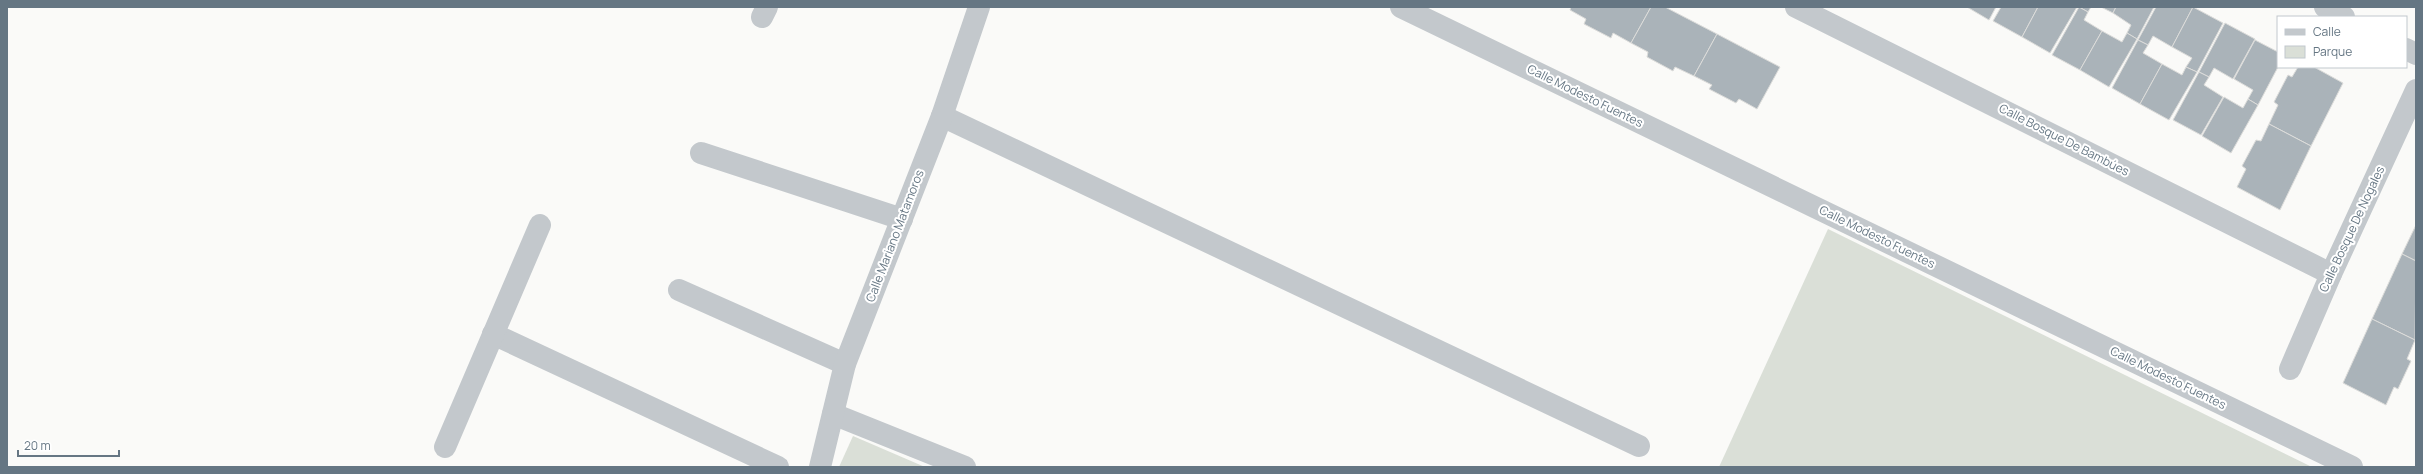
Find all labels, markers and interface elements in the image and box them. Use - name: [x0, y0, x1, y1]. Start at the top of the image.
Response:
- legend: [2277, 16, 2407, 68]
- text: Calle: [2313, 23, 2341, 40]
- text: Parque: [2313, 43, 2352, 60]
- street label: Calle Modesto Fuentes: [1524, 60, 1646, 131]
- street label: Calle Bosque De Bambúes: [1996, 99, 2132, 180]
- street label: Calle Bosque De Nogales: [2315, 163, 2388, 295]
- street label: Calle Mariano Matamoros: [861, 167, 928, 304]
- street label: Calle Modesto Fuentes: [1816, 201, 1938, 272]
- street label: Calle Modesto Fuentes: [2107, 342, 2229, 413]
- scale bar: [18, 432, 119, 458]
- text: 20 m: [24, 437, 51, 454]

